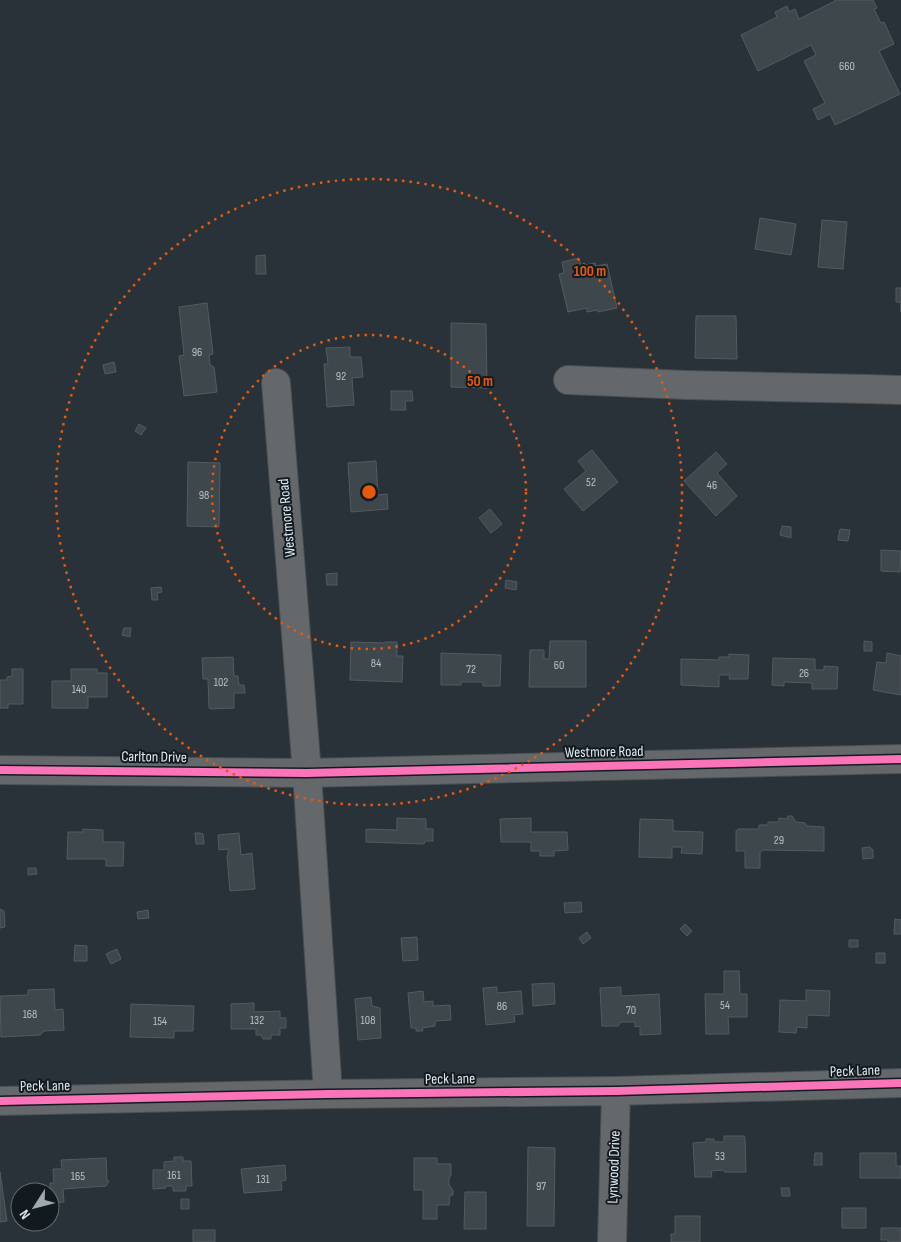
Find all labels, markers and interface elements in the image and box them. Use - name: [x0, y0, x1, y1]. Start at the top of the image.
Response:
- house number: 660: [839, 59, 855, 74]
- text: 100 m: [574, 262, 606, 281]
- house number: 96: [192, 345, 202, 360]
- house number: 92: [336, 369, 346, 384]
- text: 50 m: [467, 372, 493, 391]
- house number: 52: [586, 475, 596, 490]
- street label: Westmore Road: [274, 478, 300, 558]
- house number: 46: [707, 478, 717, 493]
- centre of rings: [360, 483, 378, 501]
- house number: 98: [199, 488, 209, 503]
- house number: 84: [371, 656, 381, 671]
- house number: 60: [554, 658, 564, 673]
- house number: 72: [466, 662, 476, 677]
- house number: 26: [799, 666, 809, 681]
- house number: 102: [214, 675, 228, 690]
- house number: 140: [72, 682, 86, 697]
- street label: Westmore Road: [564, 742, 644, 762]
- street label: Carlton Drive: [121, 747, 187, 767]
- house number: 29: [774, 833, 784, 848]
- house number: 54: [720, 998, 730, 1013]
- house number: 86: [497, 999, 507, 1014]
- house number: 70: [626, 1003, 636, 1018]
- house number: 168: [23, 1007, 37, 1022]
- house number: 132: [250, 1013, 264, 1028]
- house number: 108: [361, 1013, 375, 1028]
- house number: 154: [153, 1014, 167, 1029]
- street label: Peck Lane: [830, 1061, 880, 1081]
- street label: Peck Lane: [425, 1069, 475, 1089]
- street label: Peck Lane: [20, 1076, 70, 1096]
- street label: Lynwood Drive: [603, 1130, 625, 1204]
- house number: 53: [715, 1149, 725, 1164]
- house number: 161: [167, 1168, 182, 1183]
- house number: 165: [71, 1169, 85, 1184]
- house number: 131: [256, 1172, 271, 1187]
- house number: 97: [536, 1179, 546, 1194]
- north arrow: [10, 1182, 60, 1232]
- text: N: [16, 1206, 34, 1222]

